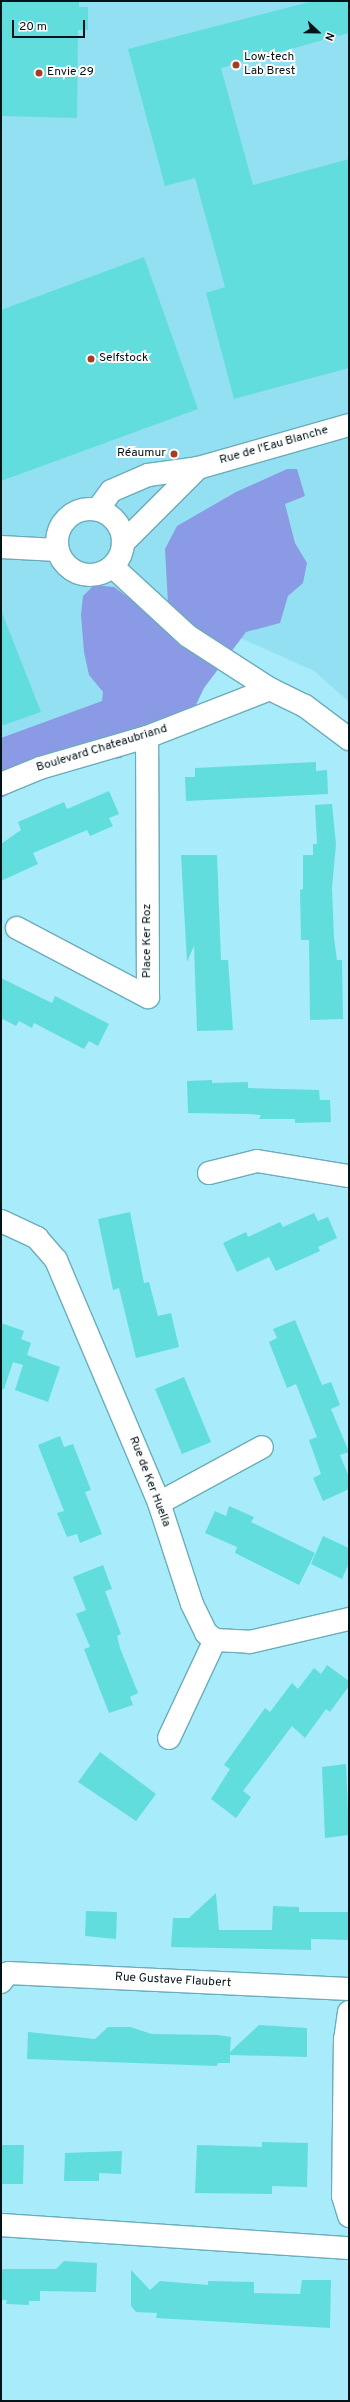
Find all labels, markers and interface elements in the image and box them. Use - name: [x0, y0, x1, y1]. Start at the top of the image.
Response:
- scale bar: [14, 12, 87, 38]
- north arrow: [298, 12, 338, 52]
- text: 20 m: [19, 19, 47, 35]
- text: N: [321, 30, 337, 43]
- place label: Low-tech Lab Brest: [244, 51, 295, 79]
- marker: Low-tech Lab Brest: [231, 60, 241, 70]
- place label: Envie 29: [47, 66, 94, 80]
- marker: Envie 29: [34, 68, 44, 78]
- place label: Selfstock: [99, 352, 148, 366]
- marker: Selfstock: [86, 354, 96, 364]
- street label: Rue de l'Eau Blanche: [218, 424, 330, 468]
- place label: Réaumur: [117, 447, 166, 461]
- marker: Réaumur: [169, 449, 179, 459]
- street label: Boulevard Chateaubriand: [35, 722, 169, 776]
- street label: Place Ker Roz: [141, 904, 155, 978]
- street label: Rue de Ker Huella: [125, 1435, 173, 1529]
- street label: Rue Gustave Flaubert: [115, 1971, 231, 1991]

